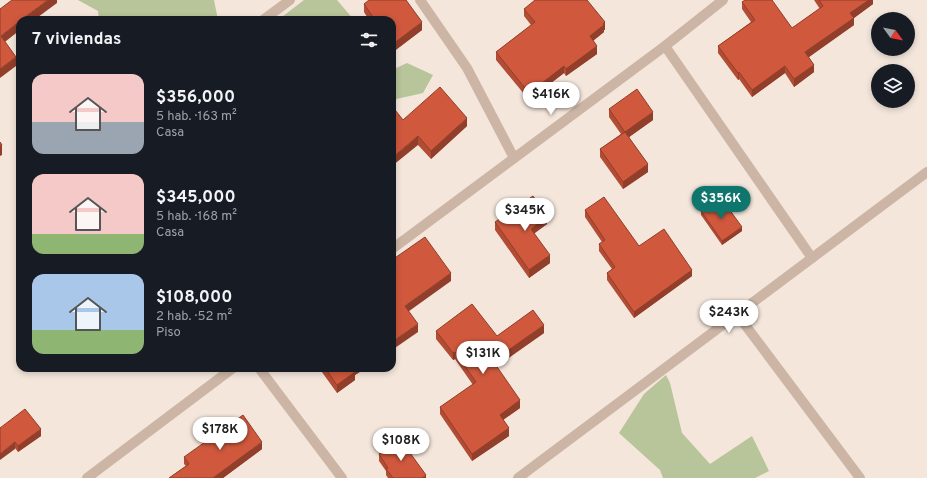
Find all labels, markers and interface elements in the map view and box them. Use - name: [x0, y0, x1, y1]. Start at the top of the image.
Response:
- north arrow: [871, 12, 915, 56]
- map controls: [871, 12, 915, 108]
- text: 7 viviendas: [32, 29, 121, 51]
- icon: filters: [358, 29, 380, 51]
- button: layers: [871, 64, 915, 108]
- pin: $416K: [523, 82, 579, 116]
- text: $356,000: [156, 87, 235, 109]
- text: $416K: [532, 87, 570, 103]
- icon: home: [64, 90, 112, 138]
- text: 5 hab. · 163 m²: [156, 109, 237, 125]
- text: Casa: [156, 125, 184, 141]
- pin: $356K: [693, 186, 749, 220]
- text: $345,000: [156, 187, 236, 209]
- icon: home: [64, 190, 112, 238]
- text: $356K: [701, 191, 741, 207]
- pin: $345K: [497, 198, 553, 232]
- text: $345K: [504, 203, 546, 219]
- text: 5 hab. · 168 m²: [156, 209, 237, 225]
- text: Casa: [156, 225, 184, 241]
- text: $108,000: [156, 287, 232, 309]
- icon: home: [64, 290, 112, 338]
- pin: $243K: [701, 300, 757, 334]
- text: $243K: [708, 305, 750, 321]
- text: 2 hab. · 52 m²: [156, 309, 232, 325]
- text: Piso: [156, 325, 181, 341]
- pin: $131K: [455, 341, 511, 375]
- text: $131K: [465, 346, 501, 362]
- pin: $178K: [192, 417, 248, 451]
- text: $178K: [202, 422, 238, 438]
- pin: $108K: [373, 428, 429, 462]
- text: $108K: [382, 433, 420, 449]

